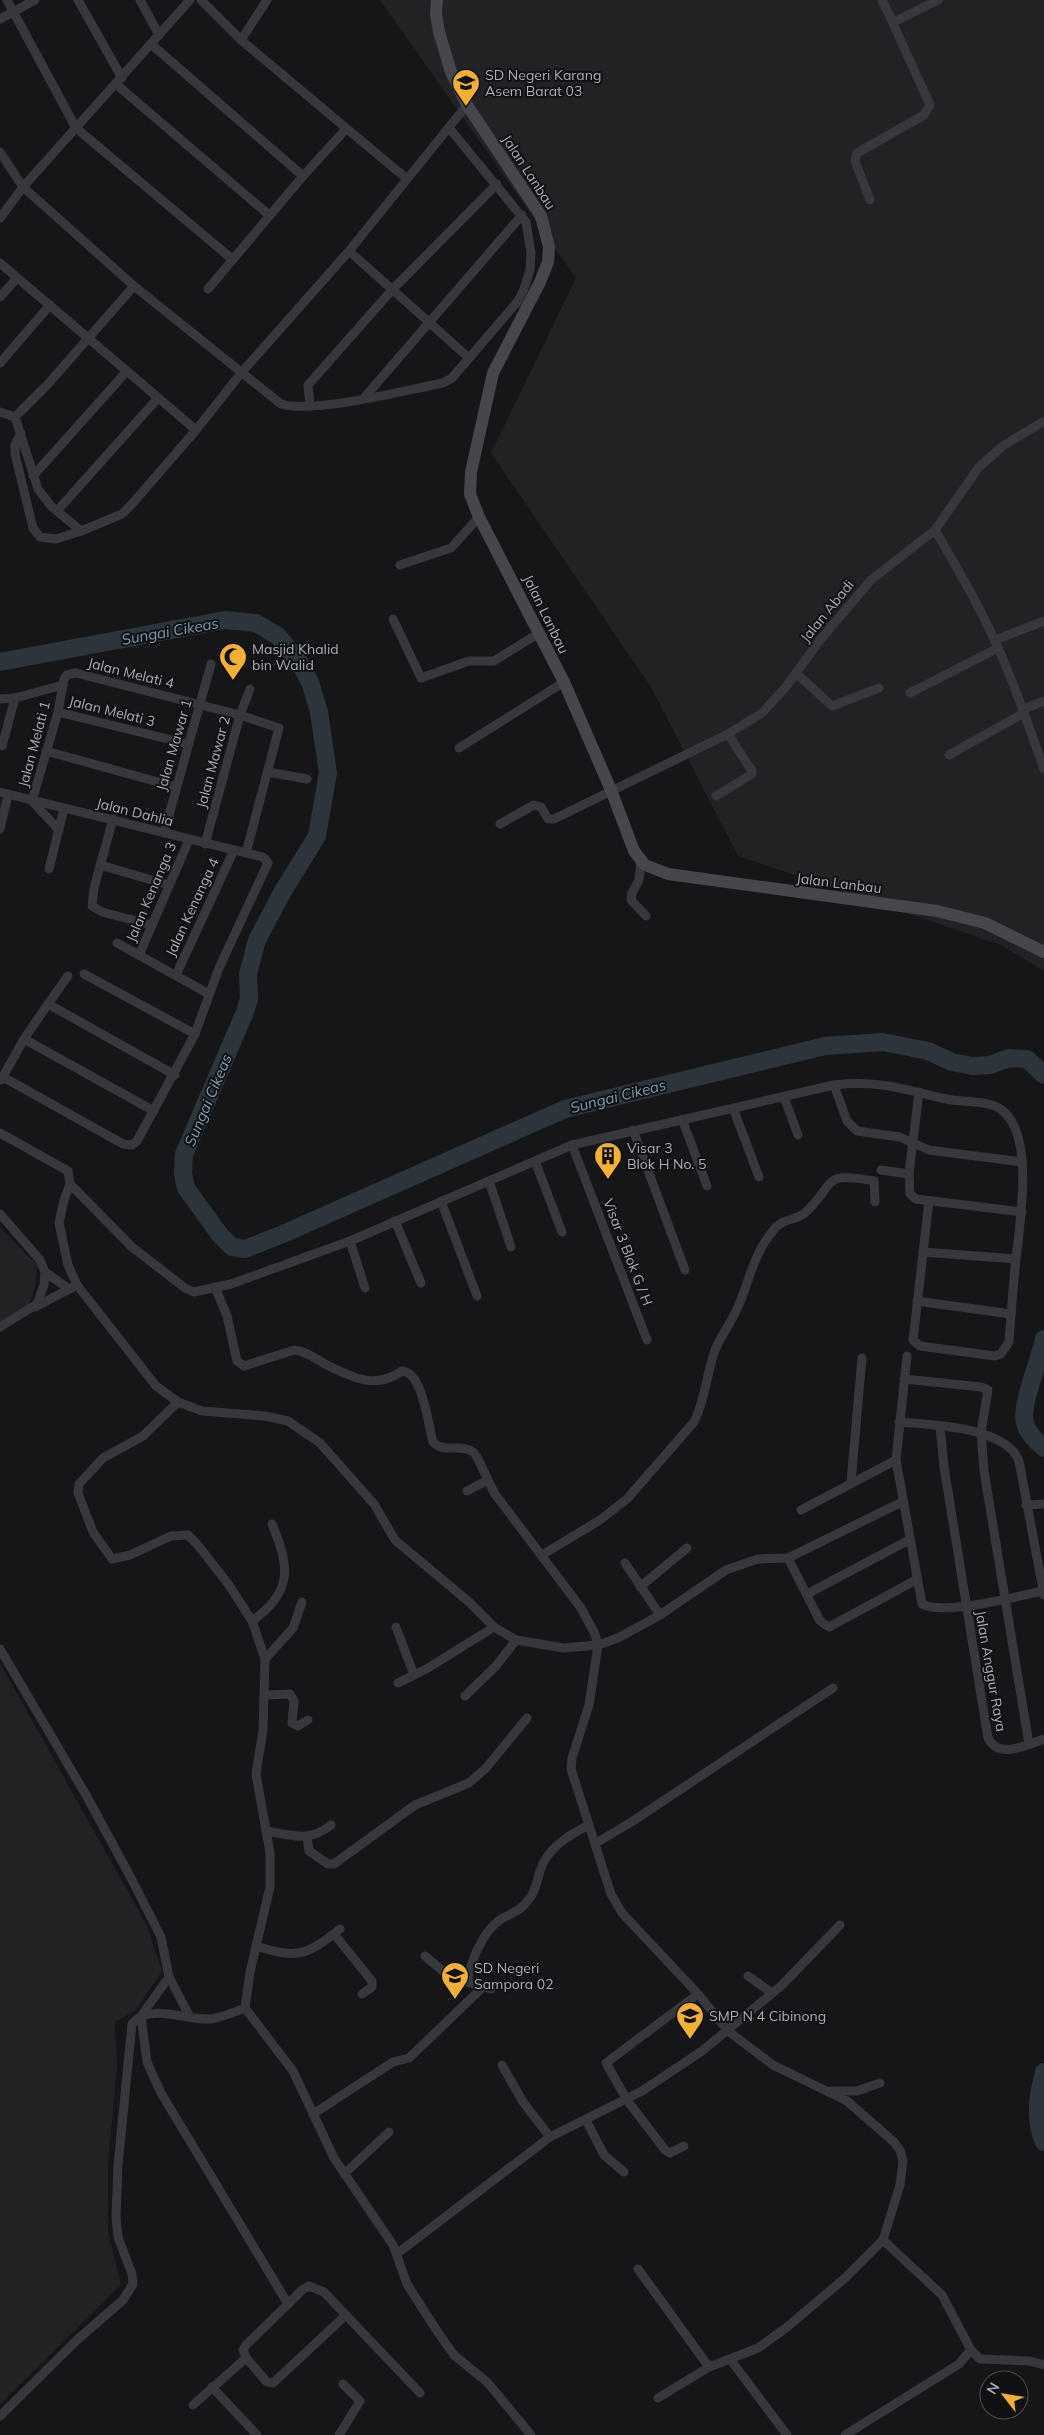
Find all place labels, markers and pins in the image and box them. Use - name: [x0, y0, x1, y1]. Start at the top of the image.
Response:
- place label: SD Negeri Karang Asem Barat 03: [485, 66, 601, 100]
- school or university icon: SD Negeri Karang Asem Barat 03: [451, 68, 481, 107]
- place label: Masjid Khalid bin Walid: [252, 640, 339, 674]
- mosque icon: Masjid Khalid bin Walid: [218, 642, 248, 681]
- place label: Visar 3 Blok H No. 5: [627, 1139, 706, 1173]
- building icon: Visar 3 Blok H No. 5: [593, 1141, 623, 1180]
- place label: SD Negeri Sampora 02: [474, 1959, 554, 1993]
- school or university icon: SD Negeri Sampora 02: [440, 1961, 470, 2000]
- school or university icon: SMP N 4 Cibinong: [675, 2001, 705, 2040]
- place label: SMP N 4 Cibinong: [709, 2007, 826, 2025]

